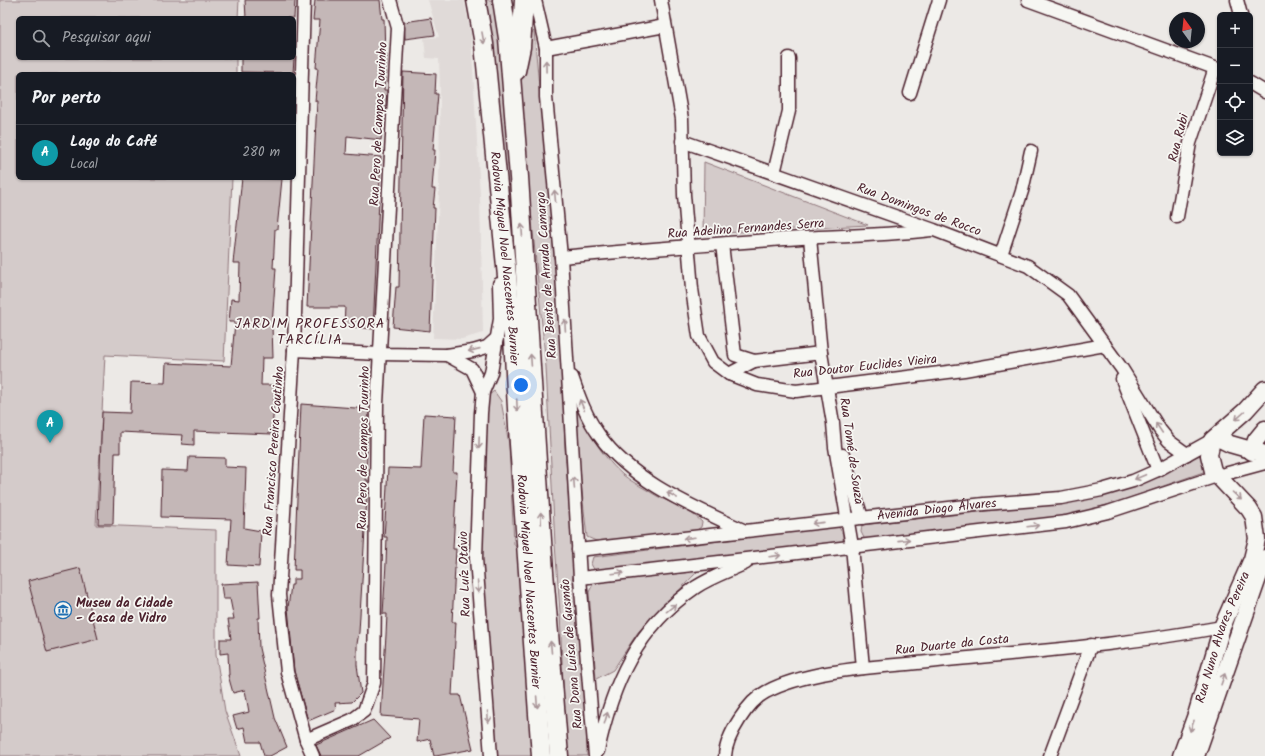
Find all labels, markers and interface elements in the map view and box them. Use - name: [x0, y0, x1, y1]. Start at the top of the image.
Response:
- north arrow: [1169, 12, 1205, 48]
- map controls: [1217, 12, 1253, 156]
- button: +: [1217, 12, 1253, 48]
- search box: [16, 16, 296, 60]
- text: Pesquisar aqui: [62, 26, 151, 50]
- icon: search: [30, 27, 52, 49]
- one-way arrow: [479, 31, 487, 44]
- street label: Rua Pero de Campos Tourinho: [364, 41, 394, 207]
- button: −: [1217, 48, 1253, 84]
- one-way arrow: [542, 60, 550, 73]
- button: locate: [1217, 84, 1253, 120]
- text: Por perto: [32, 85, 101, 112]
- street label: Rua Rubi: [1163, 111, 1195, 164]
- button: layers: [1217, 120, 1253, 156]
- text: Lago do Café: [70, 130, 157, 154]
- text: A: [41, 142, 49, 163]
- text: 280 m: [243, 142, 280, 163]
- street label: Rodovia Miguel Noel Nascentes Burnier: [484, 150, 525, 366]
- text: Local: [70, 154, 98, 175]
- street label: Rua Domingos de Rocco: [854, 178, 984, 242]
- one-way arrow: [552, 190, 559, 203]
- street label: Rua Bento de Arruda Camargo: [531, 191, 563, 359]
- street label: Rua Adelino Fernandes Serra: [667, 213, 825, 245]
- one-way arrow: [519, 224, 526, 237]
- district label: JARDIM PROFESSORA TARCÍLIA: [235, 313, 385, 351]
- one-way arrow: [562, 319, 569, 332]
- one-way arrow: [468, 347, 481, 355]
- street label: Rua Doutor Euclides Vieira: [792, 349, 938, 385]
- one-way arrow: [527, 354, 534, 367]
- street label: Rua Francisco Pereira Coutinho: [258, 365, 290, 537]
- street label: Rua Pero de Campos Tourinho: [352, 366, 376, 530]
- your location: [511, 375, 531, 395]
- street label: Rua Tomé de Souza: [833, 396, 869, 506]
- one-way arrow: [513, 398, 520, 411]
- one-way arrow: [578, 399, 585, 411]
- pin: A: [37, 410, 63, 443]
- one-way arrow: [1235, 411, 1245, 420]
- one-way arrow: [1155, 423, 1163, 434]
- one-way arrow: [475, 436, 483, 449]
- street label: Rodovia Miguel Noel Nascentes Burnier: [511, 474, 547, 690]
- one-way arrow: [1135, 474, 1147, 482]
- one-way arrow: [570, 477, 577, 490]
- one-way arrow: [666, 490, 678, 498]
- one-way arrow: [1231, 491, 1242, 500]
- street label: Avenida Diogo Álvares: [876, 493, 998, 527]
- one-way arrow: [537, 512, 545, 525]
- one-way arrow: [812, 519, 825, 526]
- one-way arrow: [1027, 522, 1040, 529]
- street label: Rua Luíz Otávio: [453, 530, 477, 617]
- one-way arrow: [683, 534, 696, 542]
- one-way arrow: [897, 537, 910, 544]
- one-way arrow: [768, 552, 781, 560]
- street label: Rua Nuno Alvares Pereira: [1190, 568, 1256, 705]
- one-way arrow: [611, 569, 624, 577]
- street label: Rua Dona Luísa de Gusmão: [555, 578, 589, 730]
- one-way arrow: [474, 580, 481, 593]
- place label: Museu da Cidade - Casa de Vidro: [76, 593, 174, 629]
- museum icon: Museu da Cidade - Casa de Vidro: [53, 600, 73, 620]
- one-way arrow: [665, 603, 676, 612]
- street label: Rua Duarte da Costa: [894, 629, 1010, 661]
- one-way arrow: [547, 641, 554, 654]
- one-way arrow: [1219, 674, 1227, 686]
- one-way arrow: [533, 695, 540, 708]
- one-way arrow: [484, 710, 492, 723]
- one-way arrow: [603, 712, 610, 725]
- one-way arrow: [1187, 720, 1195, 732]

